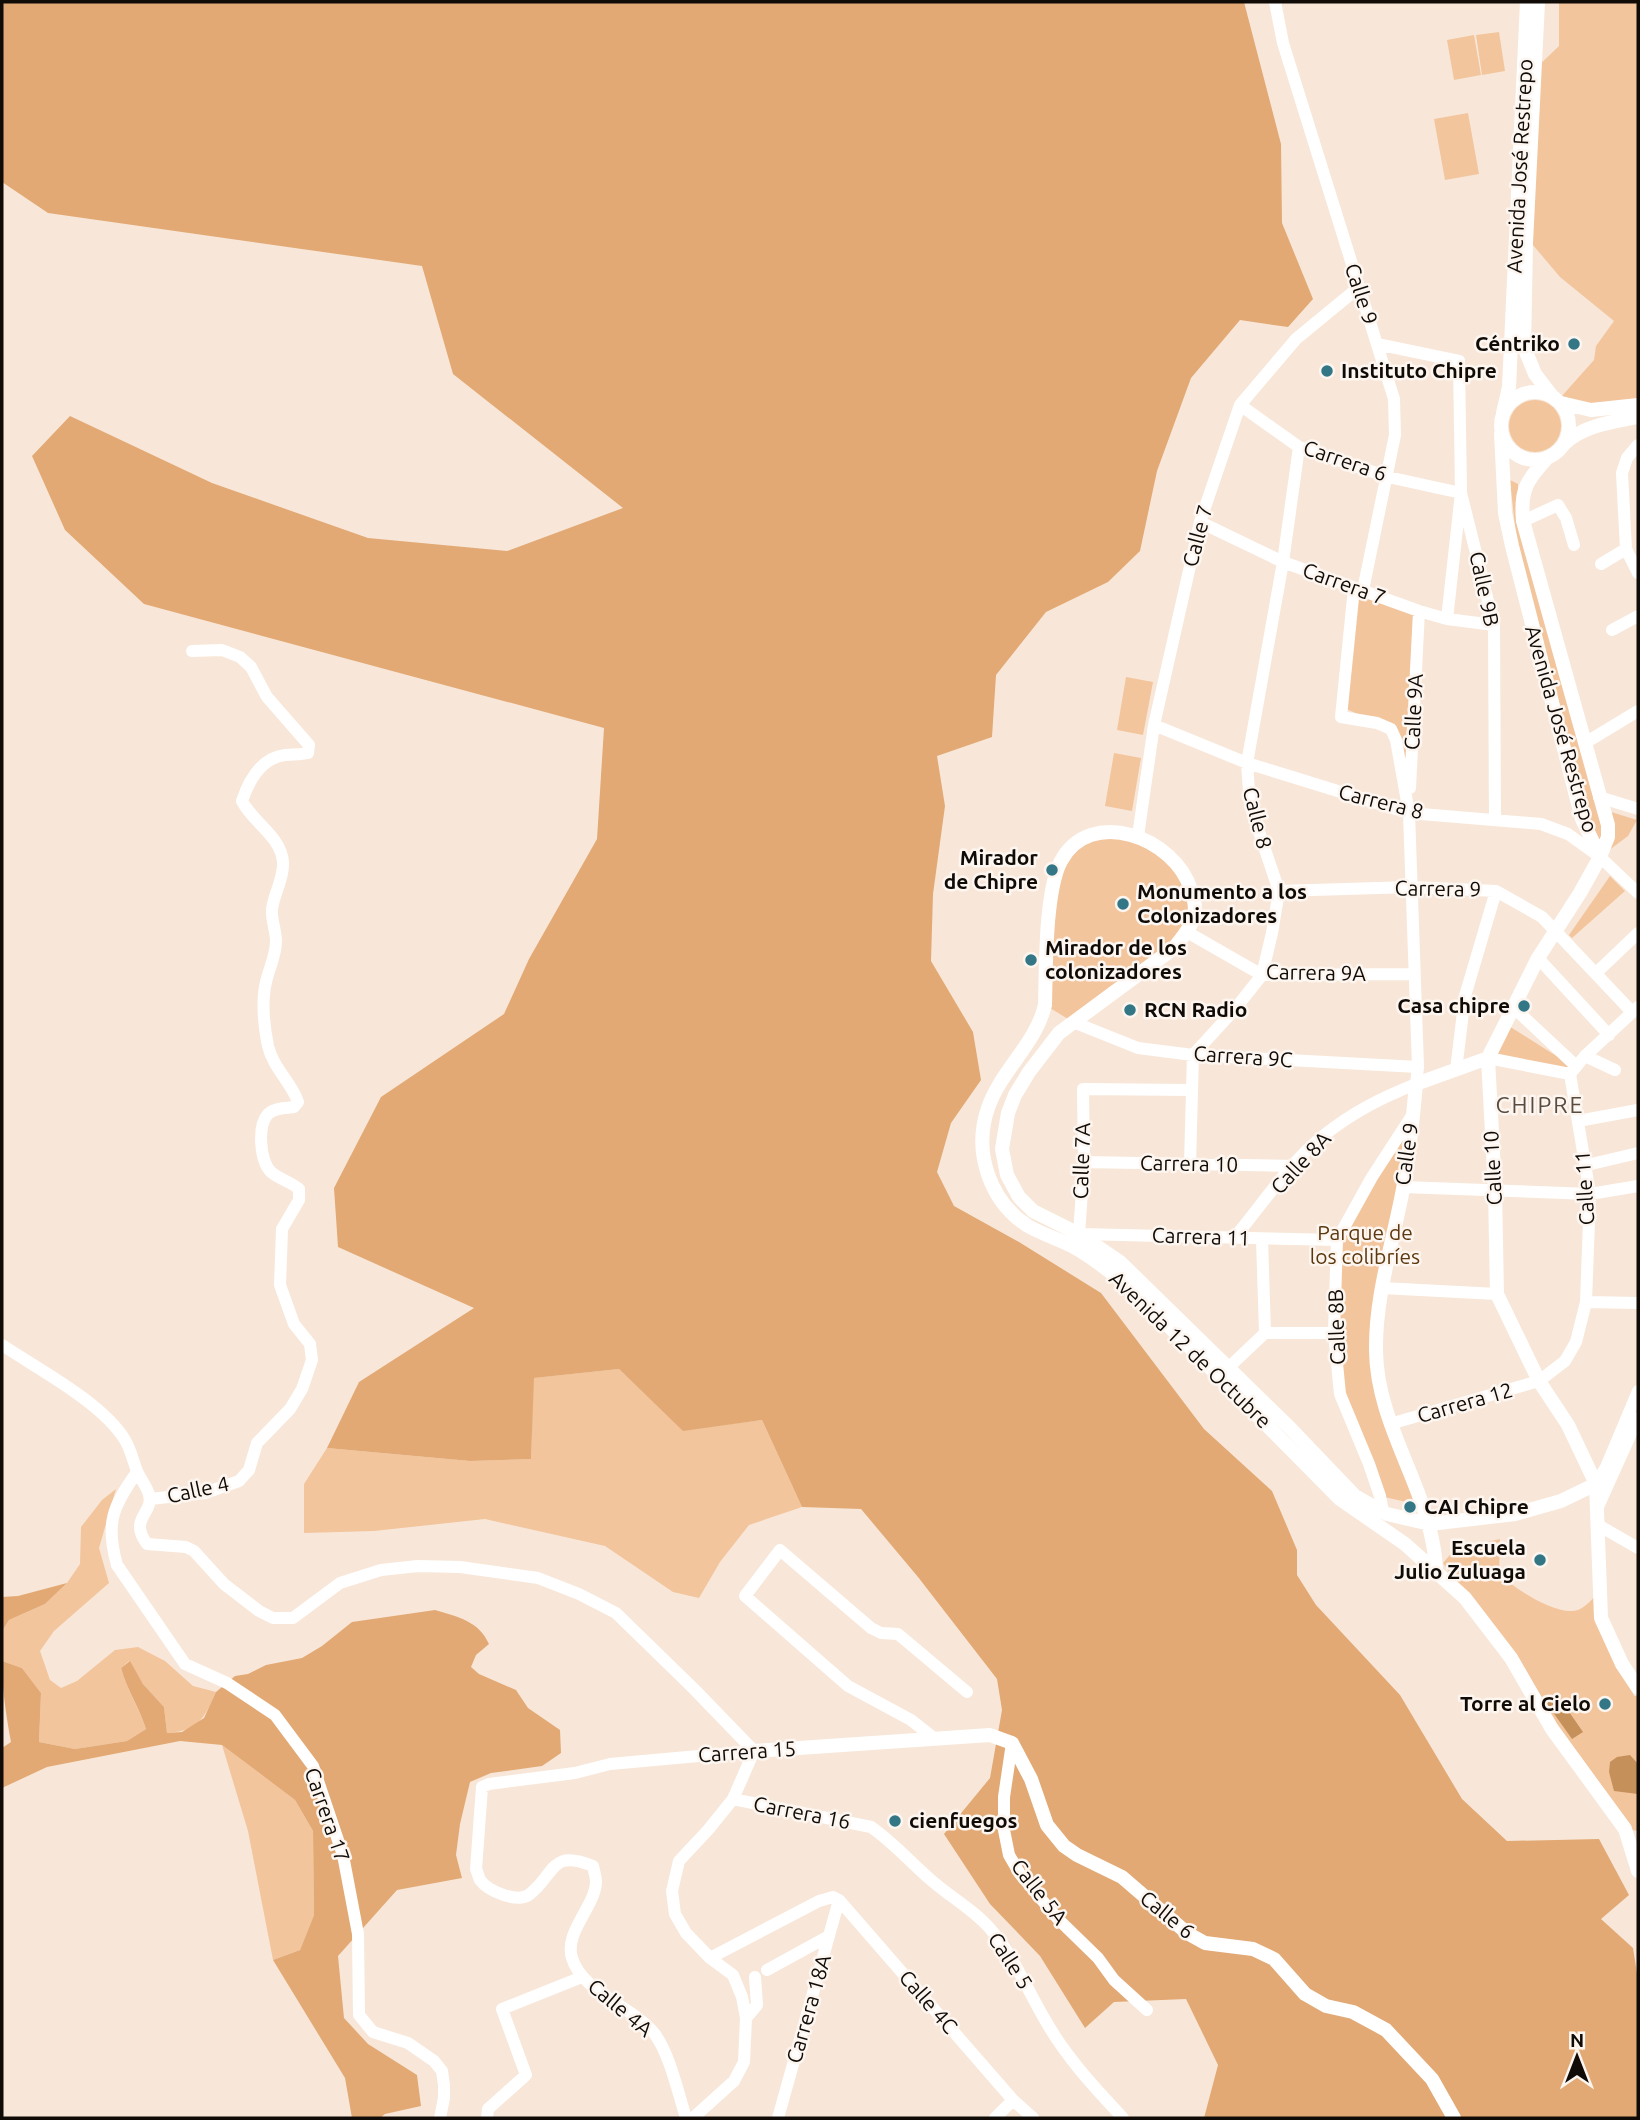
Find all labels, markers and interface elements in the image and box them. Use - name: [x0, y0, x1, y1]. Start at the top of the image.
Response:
- street label: Avenida José Restrepo: [1501, 58, 1537, 274]
- street label: Calle 9: [1341, 260, 1383, 327]
- place label: Céntriko: [1475, 331, 1560, 355]
- marker: Céntriko: [1566, 336, 1582, 352]
- place label: Instituto Chipre: [1341, 358, 1497, 382]
- marker: Instituto Chipre: [1319, 363, 1335, 379]
- street label: Carrera 6: [1300, 435, 1390, 485]
- street label: Calle 7: [1177, 502, 1217, 569]
- street label: Calle 9B: [1465, 549, 1505, 629]
- street label: Carrera 7: [1300, 557, 1389, 609]
- street label: Avenida José Restrepo: [1521, 622, 1603, 835]
- street label: Calle 9A: [1399, 673, 1427, 751]
- street label: Carrera 8: [1336, 779, 1426, 823]
- street label: Calle 8: [1239, 784, 1277, 851]
- place label: Mirador de Chipre: [944, 845, 1038, 893]
- marker: Mirador de Chipre: [1044, 862, 1060, 878]
- street label: Carrera 9: [1395, 875, 1482, 901]
- place label: Monumento a los Colonizadores: [1137, 879, 1307, 927]
- marker: Monumento a los Colonizadores: [1115, 896, 1131, 912]
- place label: Mirador de los colonizadores: [1045, 935, 1187, 983]
- marker: Mirador de los colonizadores: [1023, 952, 1039, 968]
- street label: Carrera 9A: [1266, 959, 1367, 985]
- place label: Casa chipre: [1397, 993, 1510, 1017]
- place label: RCN Radio: [1144, 997, 1247, 1021]
- marker: Casa chipre: [1516, 998, 1532, 1014]
- marker: RCN Radio: [1122, 1002, 1138, 1018]
- street label: Carrera 9C: [1193, 1041, 1294, 1071]
- district label: CHIPRE: [1495, 1092, 1585, 1117]
- street label: Calle 9: [1390, 1121, 1422, 1187]
- street label: Calle 7A: [1068, 1122, 1094, 1200]
- street label: Calle 8A: [1265, 1126, 1335, 1199]
- street label: Calle 10: [1478, 1130, 1506, 1206]
- street label: Carrera 10: [1140, 1150, 1238, 1176]
- street label: Calle 11: [1569, 1150, 1599, 1226]
- park label: Parque de los colibríes: [1310, 1220, 1420, 1268]
- street label: Carrera 11: [1151, 1222, 1251, 1250]
- street label: Avenida 12 de Octubre: [1105, 1266, 1277, 1433]
- street label: Calle 8B: [1323, 1288, 1349, 1366]
- street label: Carrera 12: [1414, 1377, 1515, 1427]
- street label: Calle 4: [165, 1471, 231, 1507]
- place label: CAI Chipre: [1424, 1494, 1529, 1518]
- marker: CAI Chipre: [1402, 1499, 1418, 1515]
- place label: Escuela Julio Zuluaga: [1394, 1535, 1526, 1583]
- marker: Escuela Julio Zuluaga: [1532, 1552, 1548, 1568]
- place label: Torre al Cielo: [1460, 1691, 1591, 1715]
- marker: Torre al Cielo: [1597, 1696, 1613, 1712]
- street label: Carrera 15: [697, 1736, 797, 1766]
- street label: Carrera 17: [301, 1764, 355, 1865]
- street label: Carrera 16: [752, 1791, 853, 1833]
- place label: cienfuegos: [909, 1808, 1018, 1832]
- marker: cienfuegos: [887, 1813, 903, 1829]
- street label: Calle 5A: [1007, 1854, 1073, 1929]
- street label: Calle 6: [1136, 1885, 1200, 1943]
- street label: Calle 5: [984, 1928, 1038, 1993]
- street label: Carrera 18A: [781, 1951, 835, 2066]
- street label: Calle 4C: [895, 1965, 963, 2038]
- street label: Calle 4A: [584, 1973, 658, 2041]
- north arrow: [1542, 2022, 1612, 2092]
- text: N: [1570, 2029, 1584, 2051]

